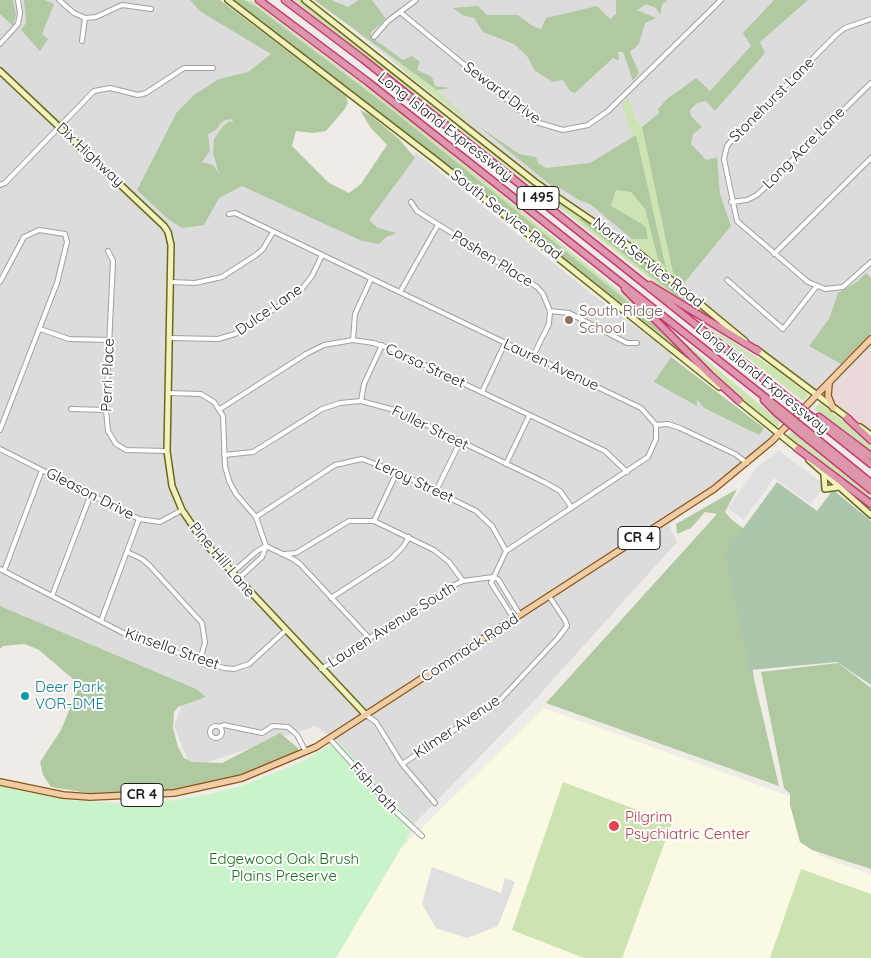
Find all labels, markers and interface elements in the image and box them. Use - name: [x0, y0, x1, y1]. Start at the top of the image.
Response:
- street label: Stonehurst Lane: [726, 54, 818, 146]
- street label: Seward Drive: [460, 58, 544, 128]
- street label: Long Island Expressway: [374, 69, 516, 185]
- street label: Long Acre Lane: [759, 103, 849, 193]
- street label: Dix Highway: [52, 119, 128, 191]
- street label: South Service Road: [447, 166, 565, 264]
- road number: I 495: [517, 187, 559, 210]
- street label: North Service Road: [589, 214, 707, 312]
- street label: Pashen Place: [448, 227, 536, 291]
- street label: Dulce Lane: [232, 280, 306, 340]
- place label: South Ridge School: [579, 302, 663, 337]
- marker: South Ridge School: [563, 314, 575, 326]
- street label: Long Island Expressway: [692, 320, 832, 438]
- street label: Lauren Avenue: [500, 335, 602, 395]
- street label: Perri Place: [98, 338, 118, 412]
- street label: Corsa Street: [382, 340, 468, 392]
- street label: Fuller Street: [389, 402, 471, 454]
- street label: Leroy Street: [372, 455, 456, 507]
- street label: Gleason Drive: [43, 464, 137, 524]
- street label: Pine Hill Lane: [185, 519, 259, 601]
- road number: CR 4: [618, 526, 660, 550]
- street label: Lauren Avenue South: [325, 578, 459, 672]
- street label: Commack Road: [418, 610, 522, 686]
- street label: Kinsella Street: [122, 624, 222, 674]
- place label: Deer Park VOR-DME: [35, 678, 104, 713]
- marker: Deer Park VOR-DME: [19, 690, 31, 702]
- street label: Kilmer Avenue: [410, 692, 504, 762]
- street label: Fish Path: [346, 759, 402, 817]
- road number: CR 4: [121, 784, 163, 806]
- place label: Pilgrim Psychiatric Center: [625, 808, 750, 843]
- marker: Pilgrim Psychiatric Center: [607, 819, 621, 833]
- park label: Edgewood Oak Brush Plains Preserve: [209, 850, 359, 885]

